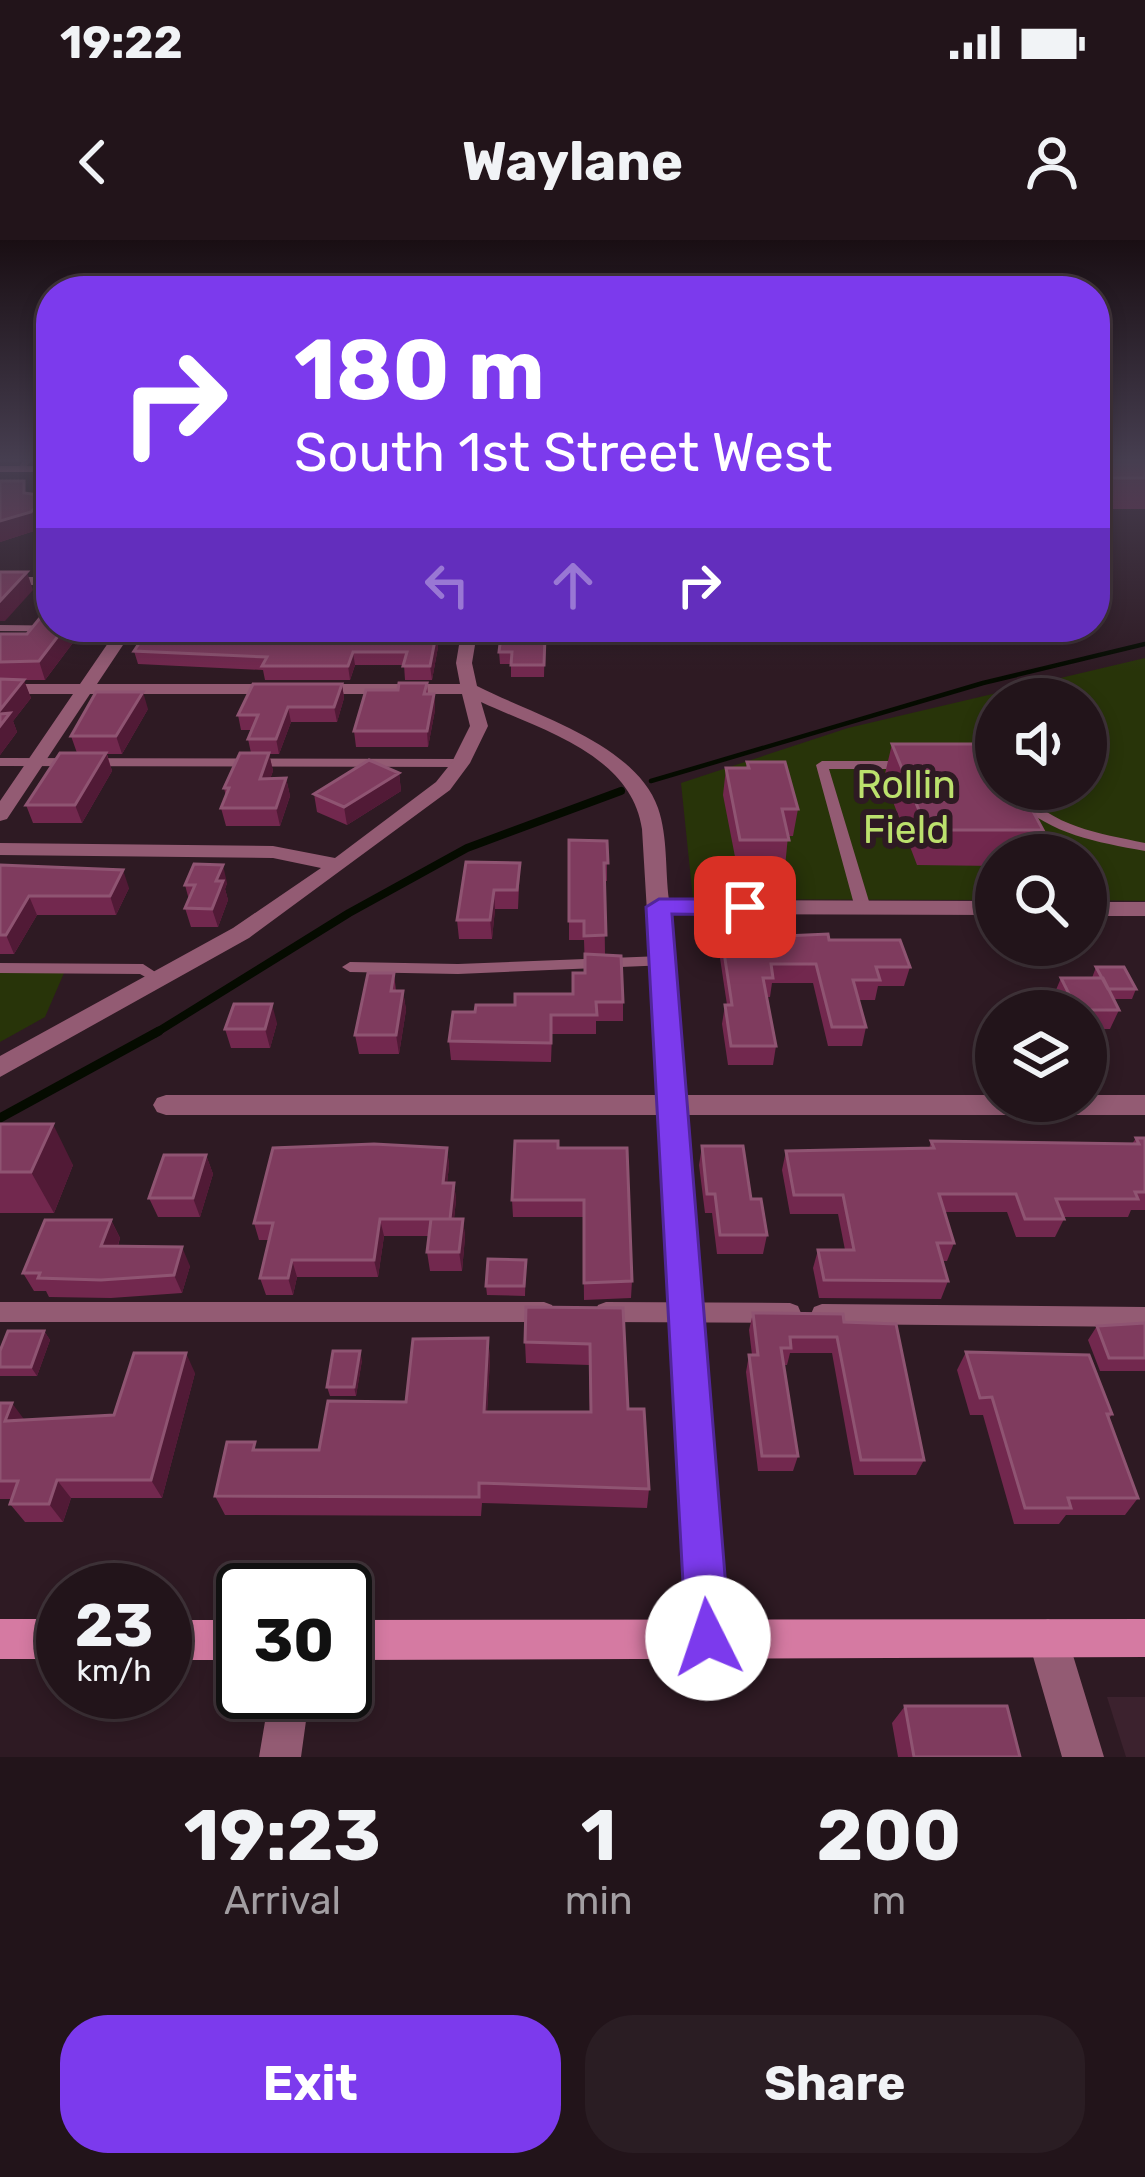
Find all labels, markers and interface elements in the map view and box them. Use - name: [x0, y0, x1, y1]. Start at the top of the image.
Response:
- text: 19:22: [60, 16, 183, 69]
- icon: back: [60, 129, 126, 195]
- icon: person: [1019, 129, 1085, 195]
- text: Waylane: [462, 130, 683, 194]
- text: 180 m: [294, 320, 545, 420]
- icon: right: [96, 324, 252, 480]
- text: South 1st Street West: [294, 421, 833, 485]
- icon: left: [414, 552, 480, 618]
- icon: ahead: [540, 552, 606, 618]
- icon: right: [666, 552, 732, 618]
- map controls: [975, 678, 1107, 1122]
- button: sound: [975, 678, 1107, 810]
- park label: Rollin Field: [856, 762, 956, 853]
- button: search: [975, 834, 1107, 966]
- pin: [694, 856, 796, 958]
- icon: arrive: [712, 874, 778, 940]
- button: layers: [975, 990, 1107, 1122]
- speed limit sign: 30: [216, 1563, 372, 1719]
- position arrow: [645, 1575, 771, 1701]
- text: 23: [75, 1590, 153, 1661]
- text: km/h: [77, 1653, 151, 1689]
- text: 19:23: [184, 1793, 381, 1878]
- text: 1: [581, 1793, 617, 1878]
- text: 200: [816, 1793, 961, 1878]
- text: Arrival: [224, 1878, 341, 1924]
- text: min: [565, 1878, 633, 1924]
- text: m: [871, 1878, 906, 1924]
- button: Exit: [60, 2015, 561, 2153]
- button: Share: [585, 2015, 1085, 2153]

